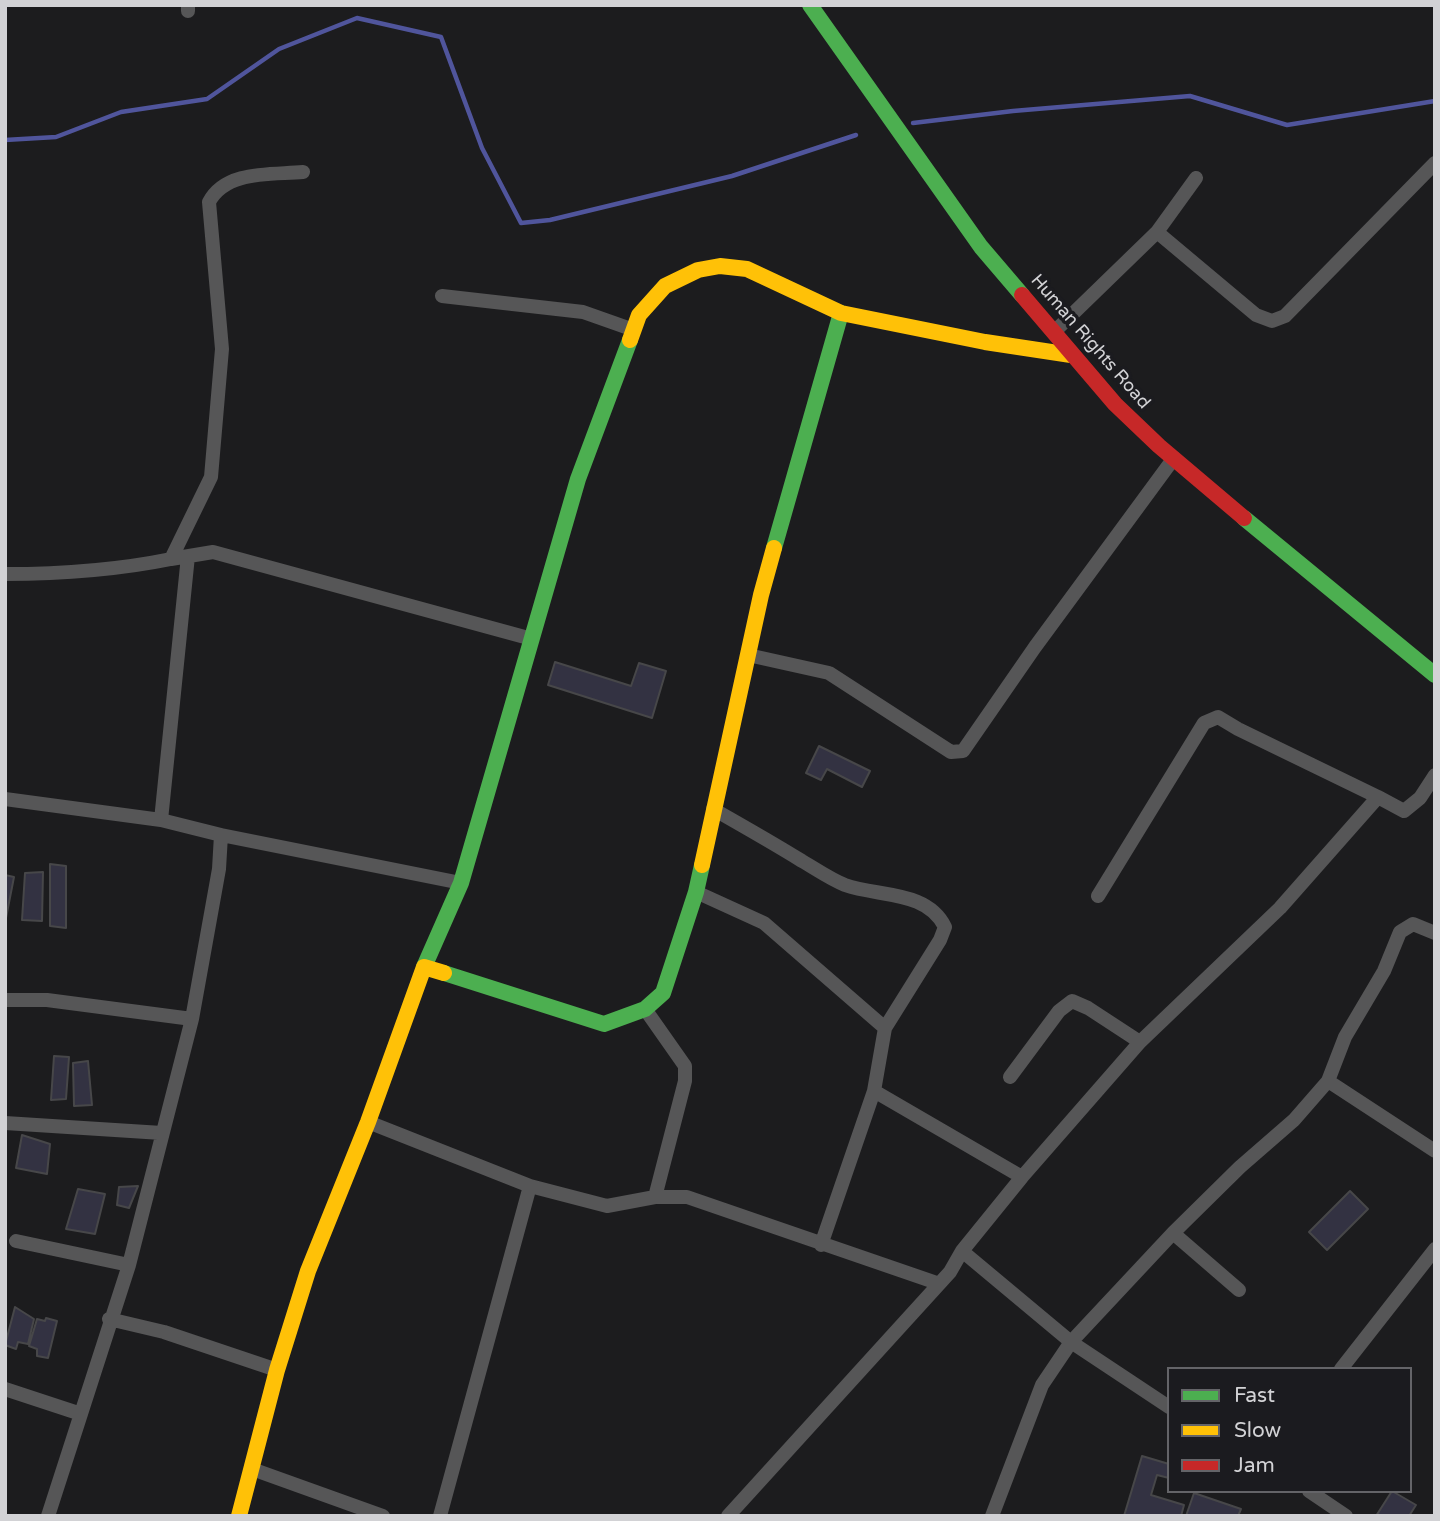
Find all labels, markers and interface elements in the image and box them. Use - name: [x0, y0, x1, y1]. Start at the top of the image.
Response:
- street label: Human Rights Road: [1026, 270, 1154, 414]
- legend: [1167, 1367, 1412, 1493]
- text: Fast: [1234, 1383, 1275, 1408]
- text: Slow: [1234, 1418, 1281, 1443]
- text: Jam: [1234, 1453, 1275, 1478]

